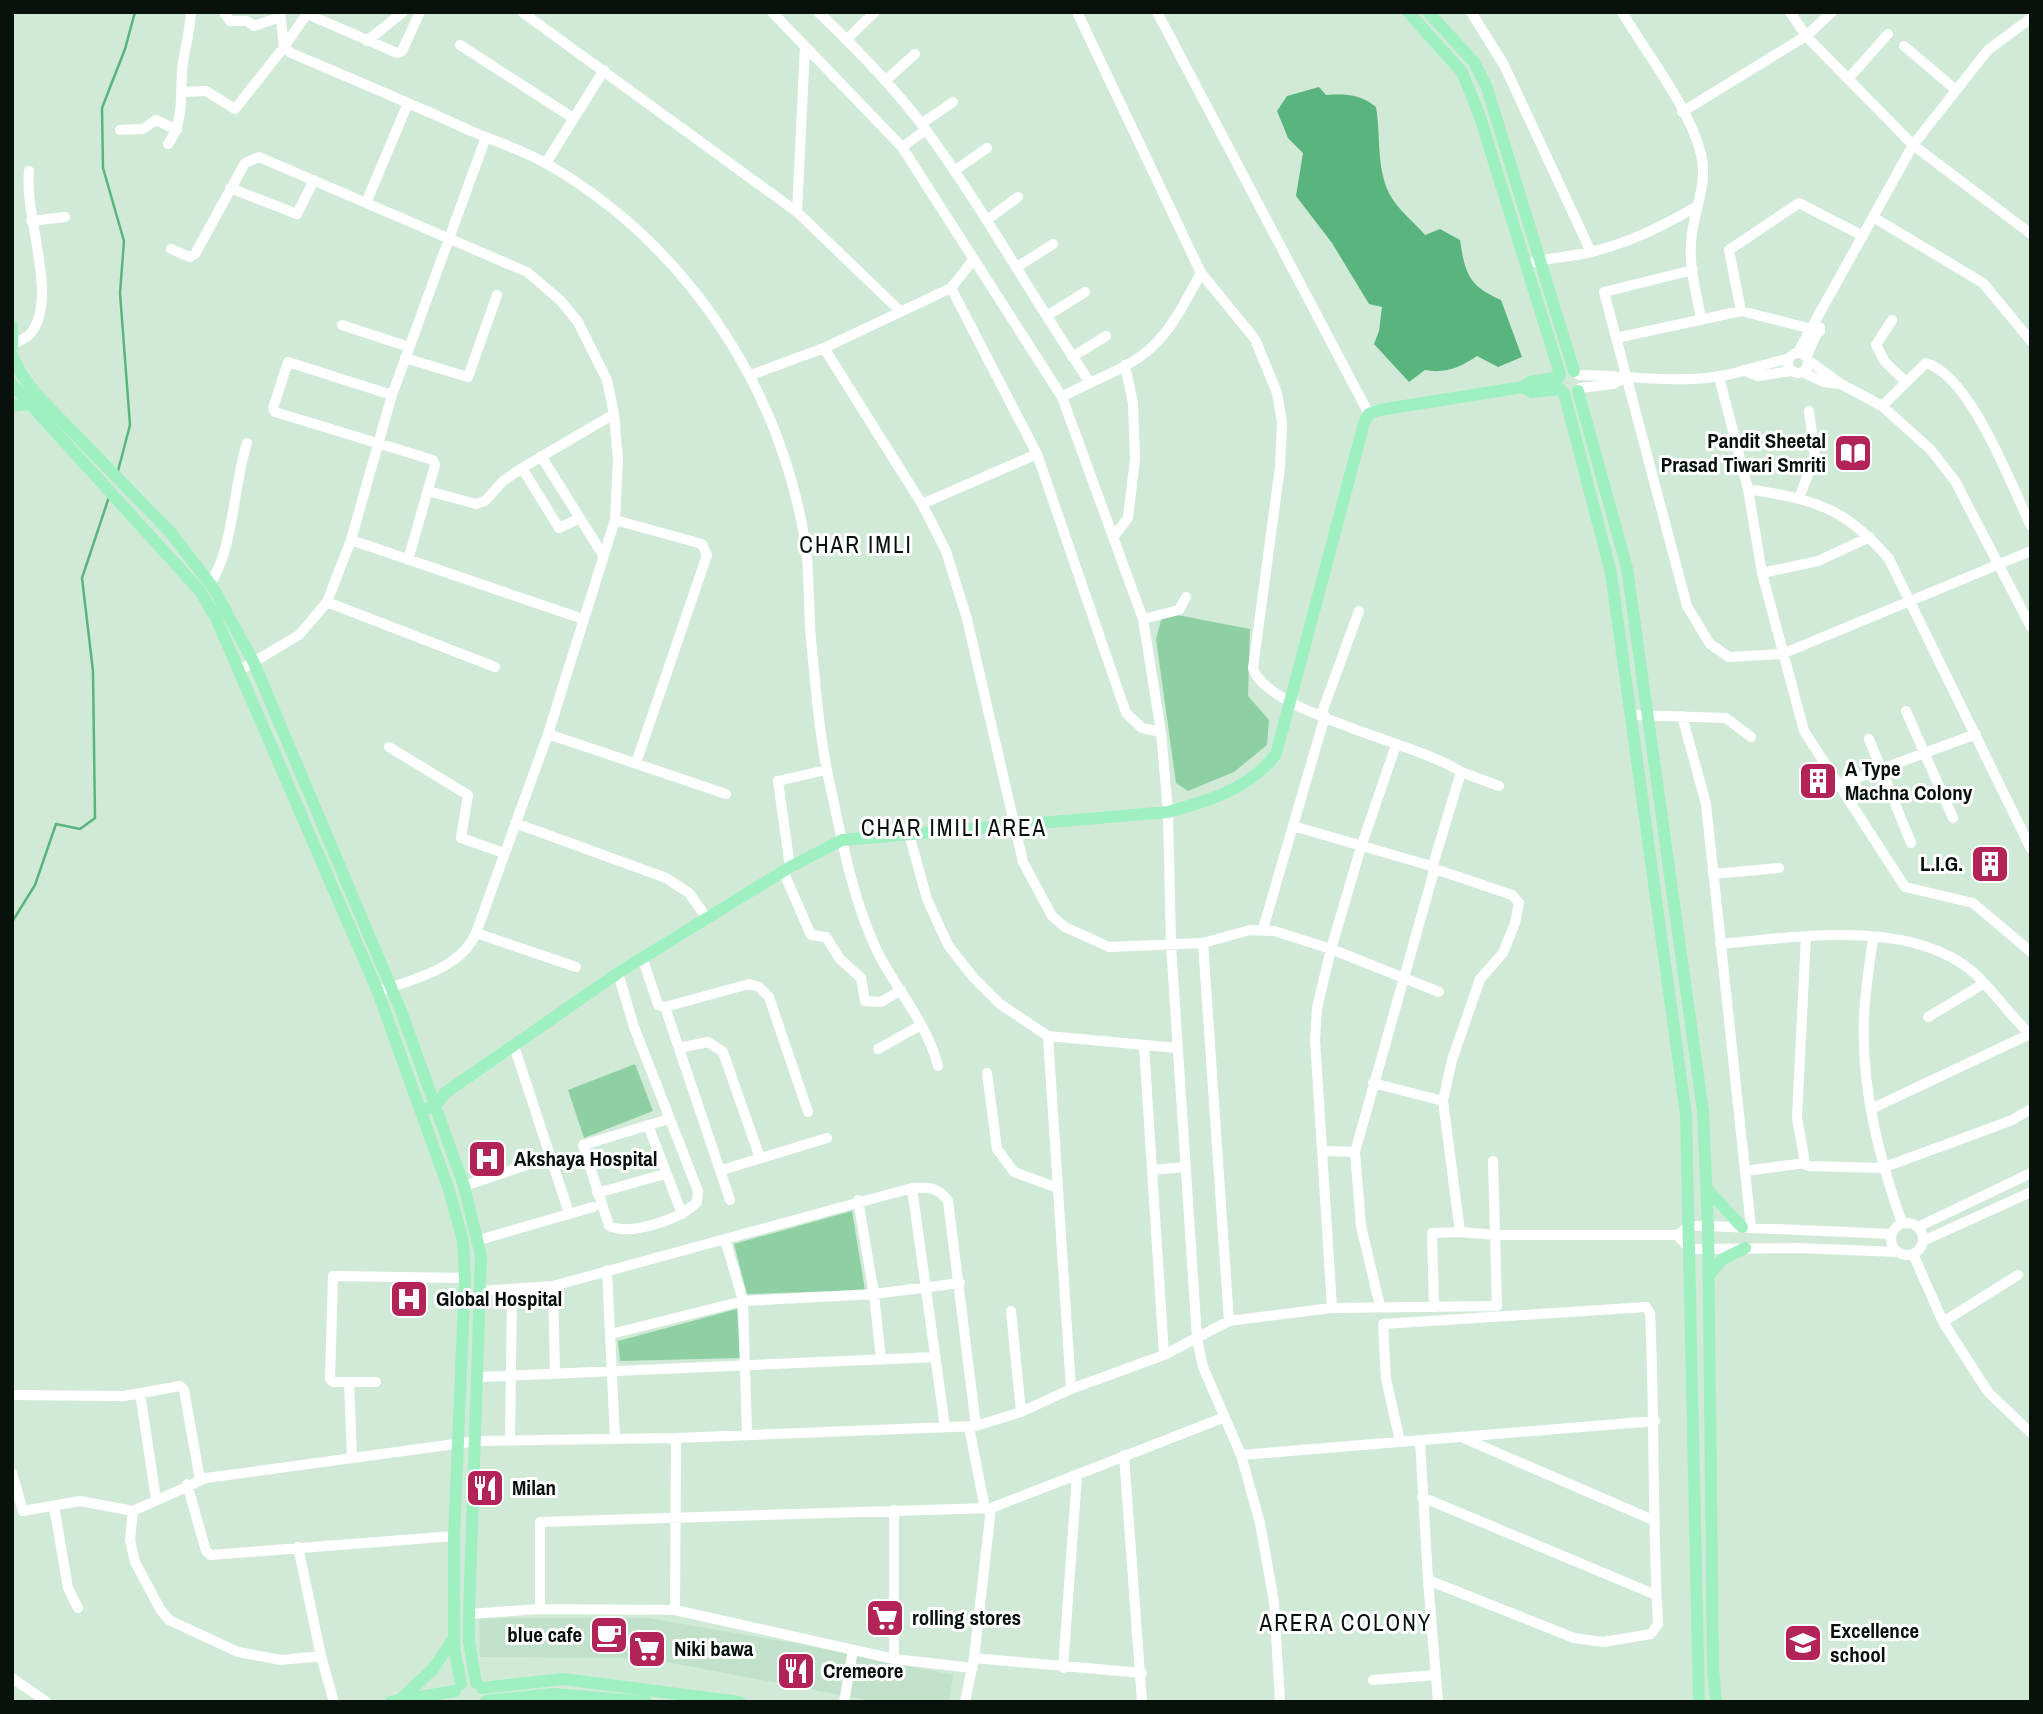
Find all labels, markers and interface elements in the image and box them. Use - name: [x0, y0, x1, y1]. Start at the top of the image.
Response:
- place label: Pandit Sheetal Prasad Tiwari Smriti: [1661, 426, 1826, 479]
- library icon: Pandit Sheetal Prasad Tiwari Smriti: [1832, 432, 1874, 474]
- district label: CHAR IMLI: [799, 529, 913, 560]
- place label: A Type Machna Colony: [1845, 754, 1973, 807]
- building icon: A Type Machna Colony: [1797, 760, 1839, 802]
- district label: CHAR IMILI AREA: [861, 812, 1047, 843]
- building icon: L.I.G.: [1969, 843, 2011, 885]
- place label: L.I.G.: [1920, 849, 1963, 878]
- hospital icon: Akshaya Hospital: [466, 1138, 508, 1180]
- place label: Akshaya Hospital: [514, 1144, 658, 1173]
- hospital icon: Global Hospital: [388, 1278, 430, 1320]
- place label: Global Hospital: [436, 1284, 562, 1313]
- restaurant icon: Milan: [464, 1467, 506, 1509]
- place label: Milan: [512, 1473, 556, 1502]
- supermarket icon: rolling stores: [864, 1597, 906, 1639]
- place label: rolling stores: [912, 1603, 1021, 1632]
- district label: ARERA COLONY: [1259, 1607, 1432, 1638]
- cafe icon: blue cafe: [588, 1614, 630, 1656]
- place label: Excellence school: [1830, 1616, 1919, 1669]
- place label: blue cafe: [507, 1620, 582, 1649]
- school or university icon: Excellence school: [1782, 1622, 1824, 1664]
- supermarket icon: Niki bawa: [626, 1628, 668, 1670]
- place label: Niki bawa: [674, 1634, 754, 1663]
- restaurant icon: Cremeore: [775, 1650, 817, 1692]
- place label: Cremeore: [823, 1656, 903, 1685]

